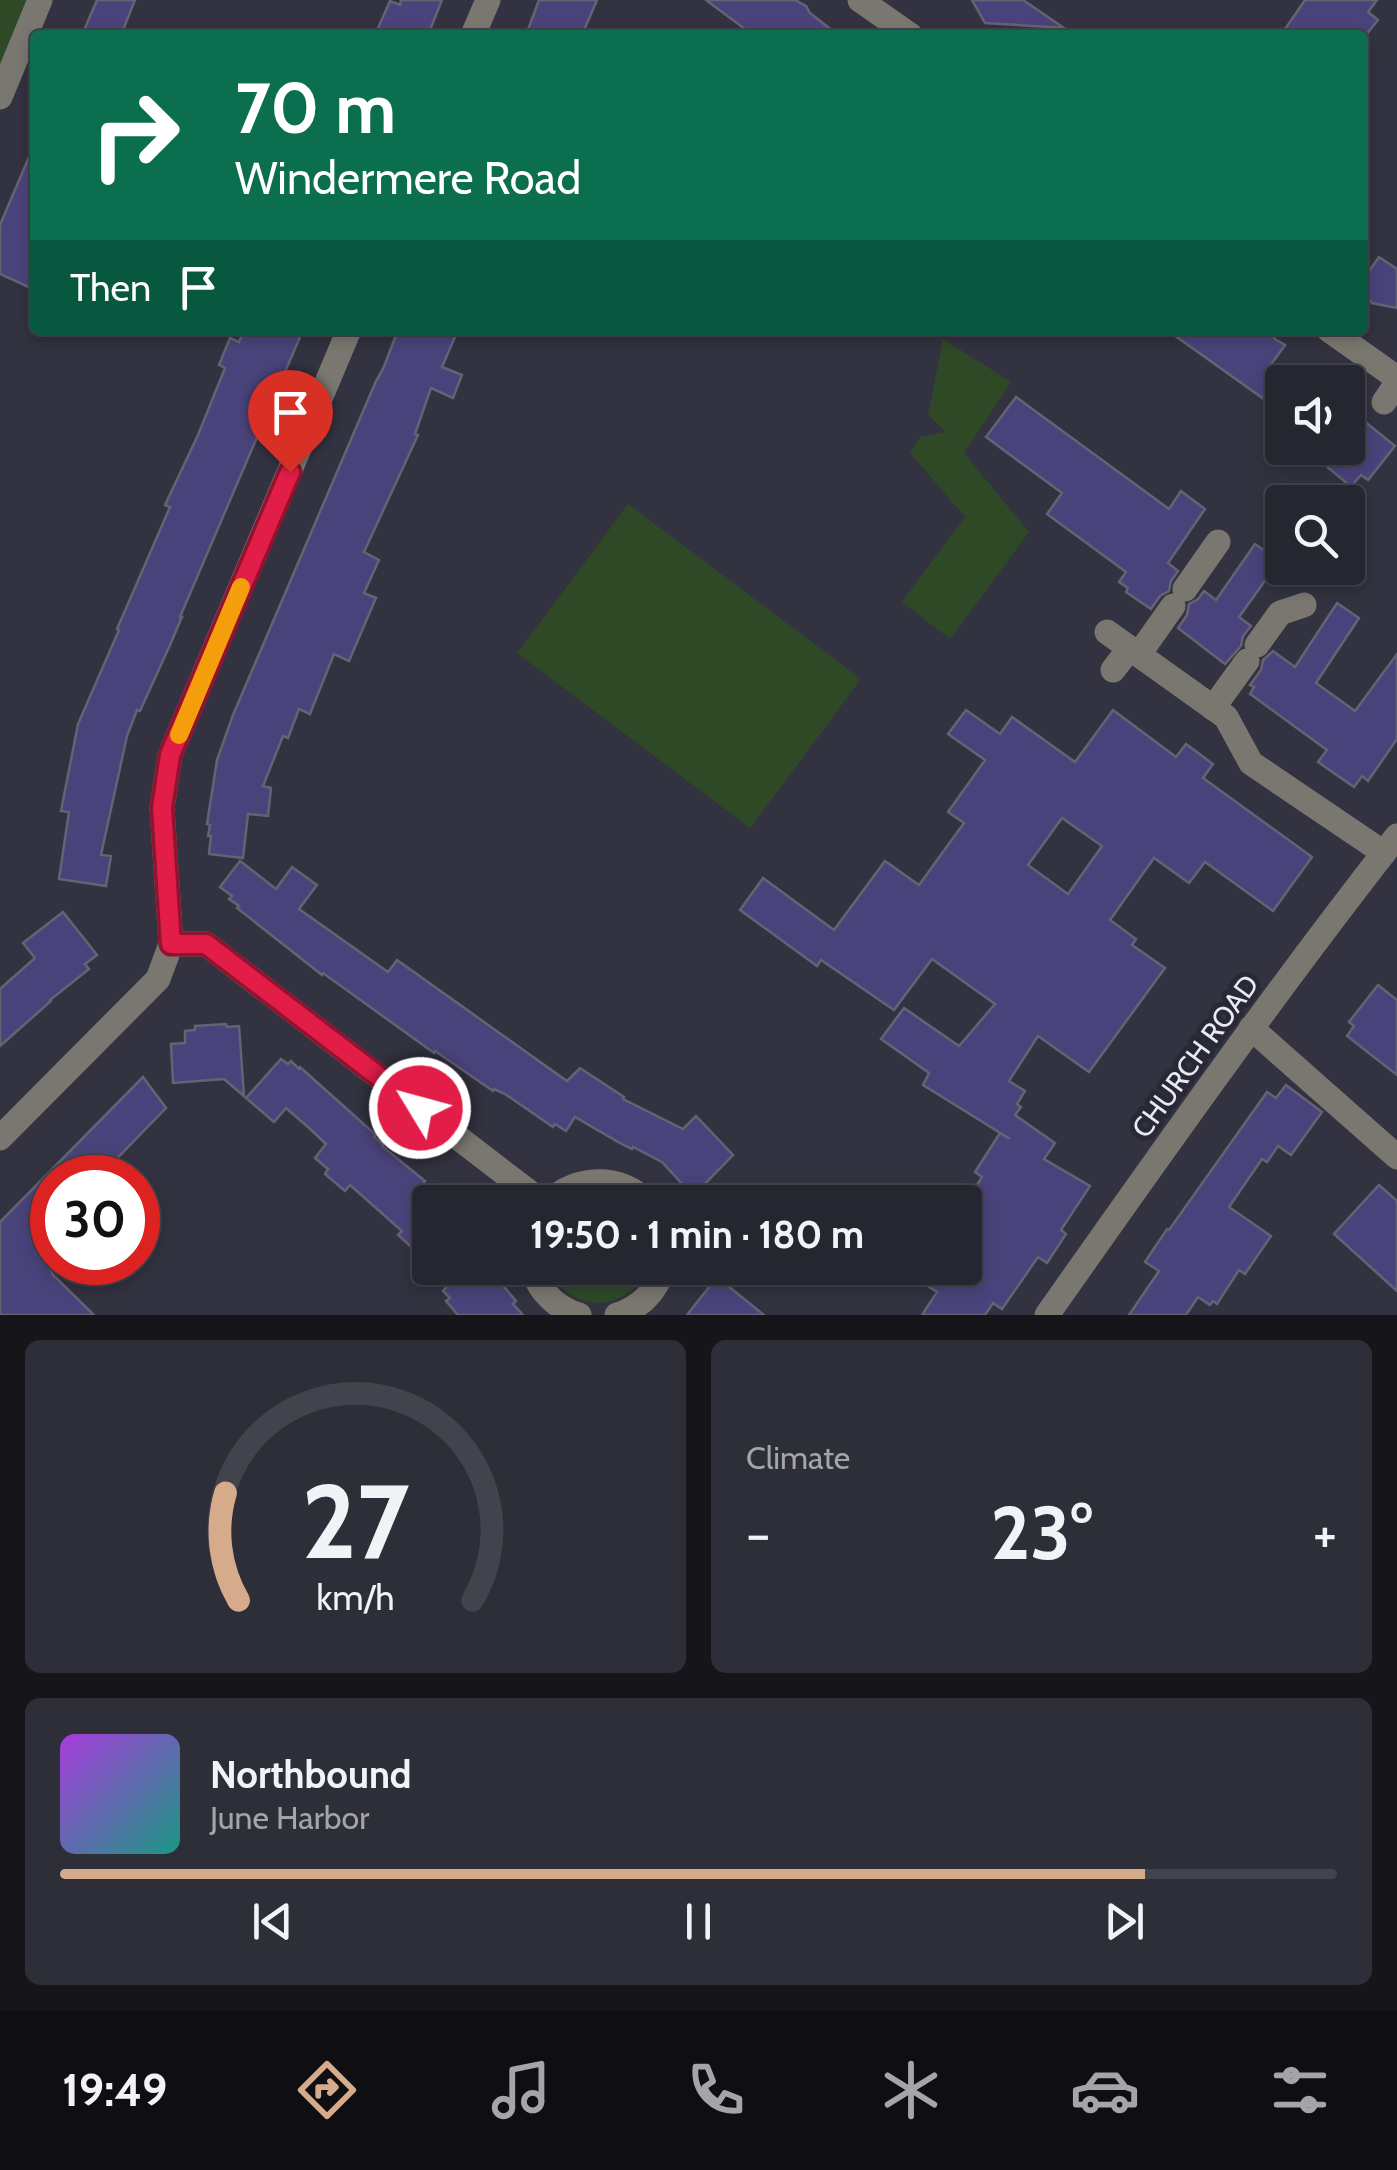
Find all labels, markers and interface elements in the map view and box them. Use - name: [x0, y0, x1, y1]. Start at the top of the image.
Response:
- text: 70 m: [235, 65, 396, 151]
- icon: right: [70, 70, 200, 200]
- text: Windermere Road: [235, 151, 581, 205]
- icon: arrive: [171, 260, 226, 315]
- text: Then: [70, 264, 151, 311]
- map controls: [1265, 365, 1365, 585]
- button: sound: [1265, 365, 1365, 465]
- pin: [248, 370, 333, 473]
- icon: arrive: [263, 385, 318, 440]
- button: search: [1265, 485, 1365, 585]
- street label: CHURCH ROAD: [1124, 968, 1266, 1144]
- position arrow: [368, 1056, 472, 1160]
- speed limit sign: 30: [30, 1155, 160, 1285]
- text: 19:50 · 1 min · 180 m: [530, 1211, 864, 1258]
- text: Climate: [746, 1438, 850, 1477]
- text: 27: [301, 1458, 410, 1584]
- text: 23°: [991, 1487, 1092, 1578]
- text: −: [746, 1500, 770, 1567]
- text: +: [1313, 1500, 1337, 1567]
- text: km/h: [316, 1576, 395, 1619]
- text: Northbound: [210, 1751, 412, 1798]
- text: June Harbor: [210, 1798, 369, 1837]
- icon: previous: [245, 1894, 300, 1949]
- icon: pause: [671, 1894, 726, 1949]
- icon: next: [1097, 1894, 1152, 1949]
- icon: directions: [292, 2055, 362, 2125]
- icon: music: [486, 2055, 556, 2125]
- icon: phone: [681, 2055, 751, 2125]
- icon: climate: [876, 2055, 946, 2125]
- icon: car: [1070, 2055, 1140, 2125]
- icon: filters: [1265, 2055, 1335, 2125]
- text: 19:49: [62, 2063, 167, 2117]

